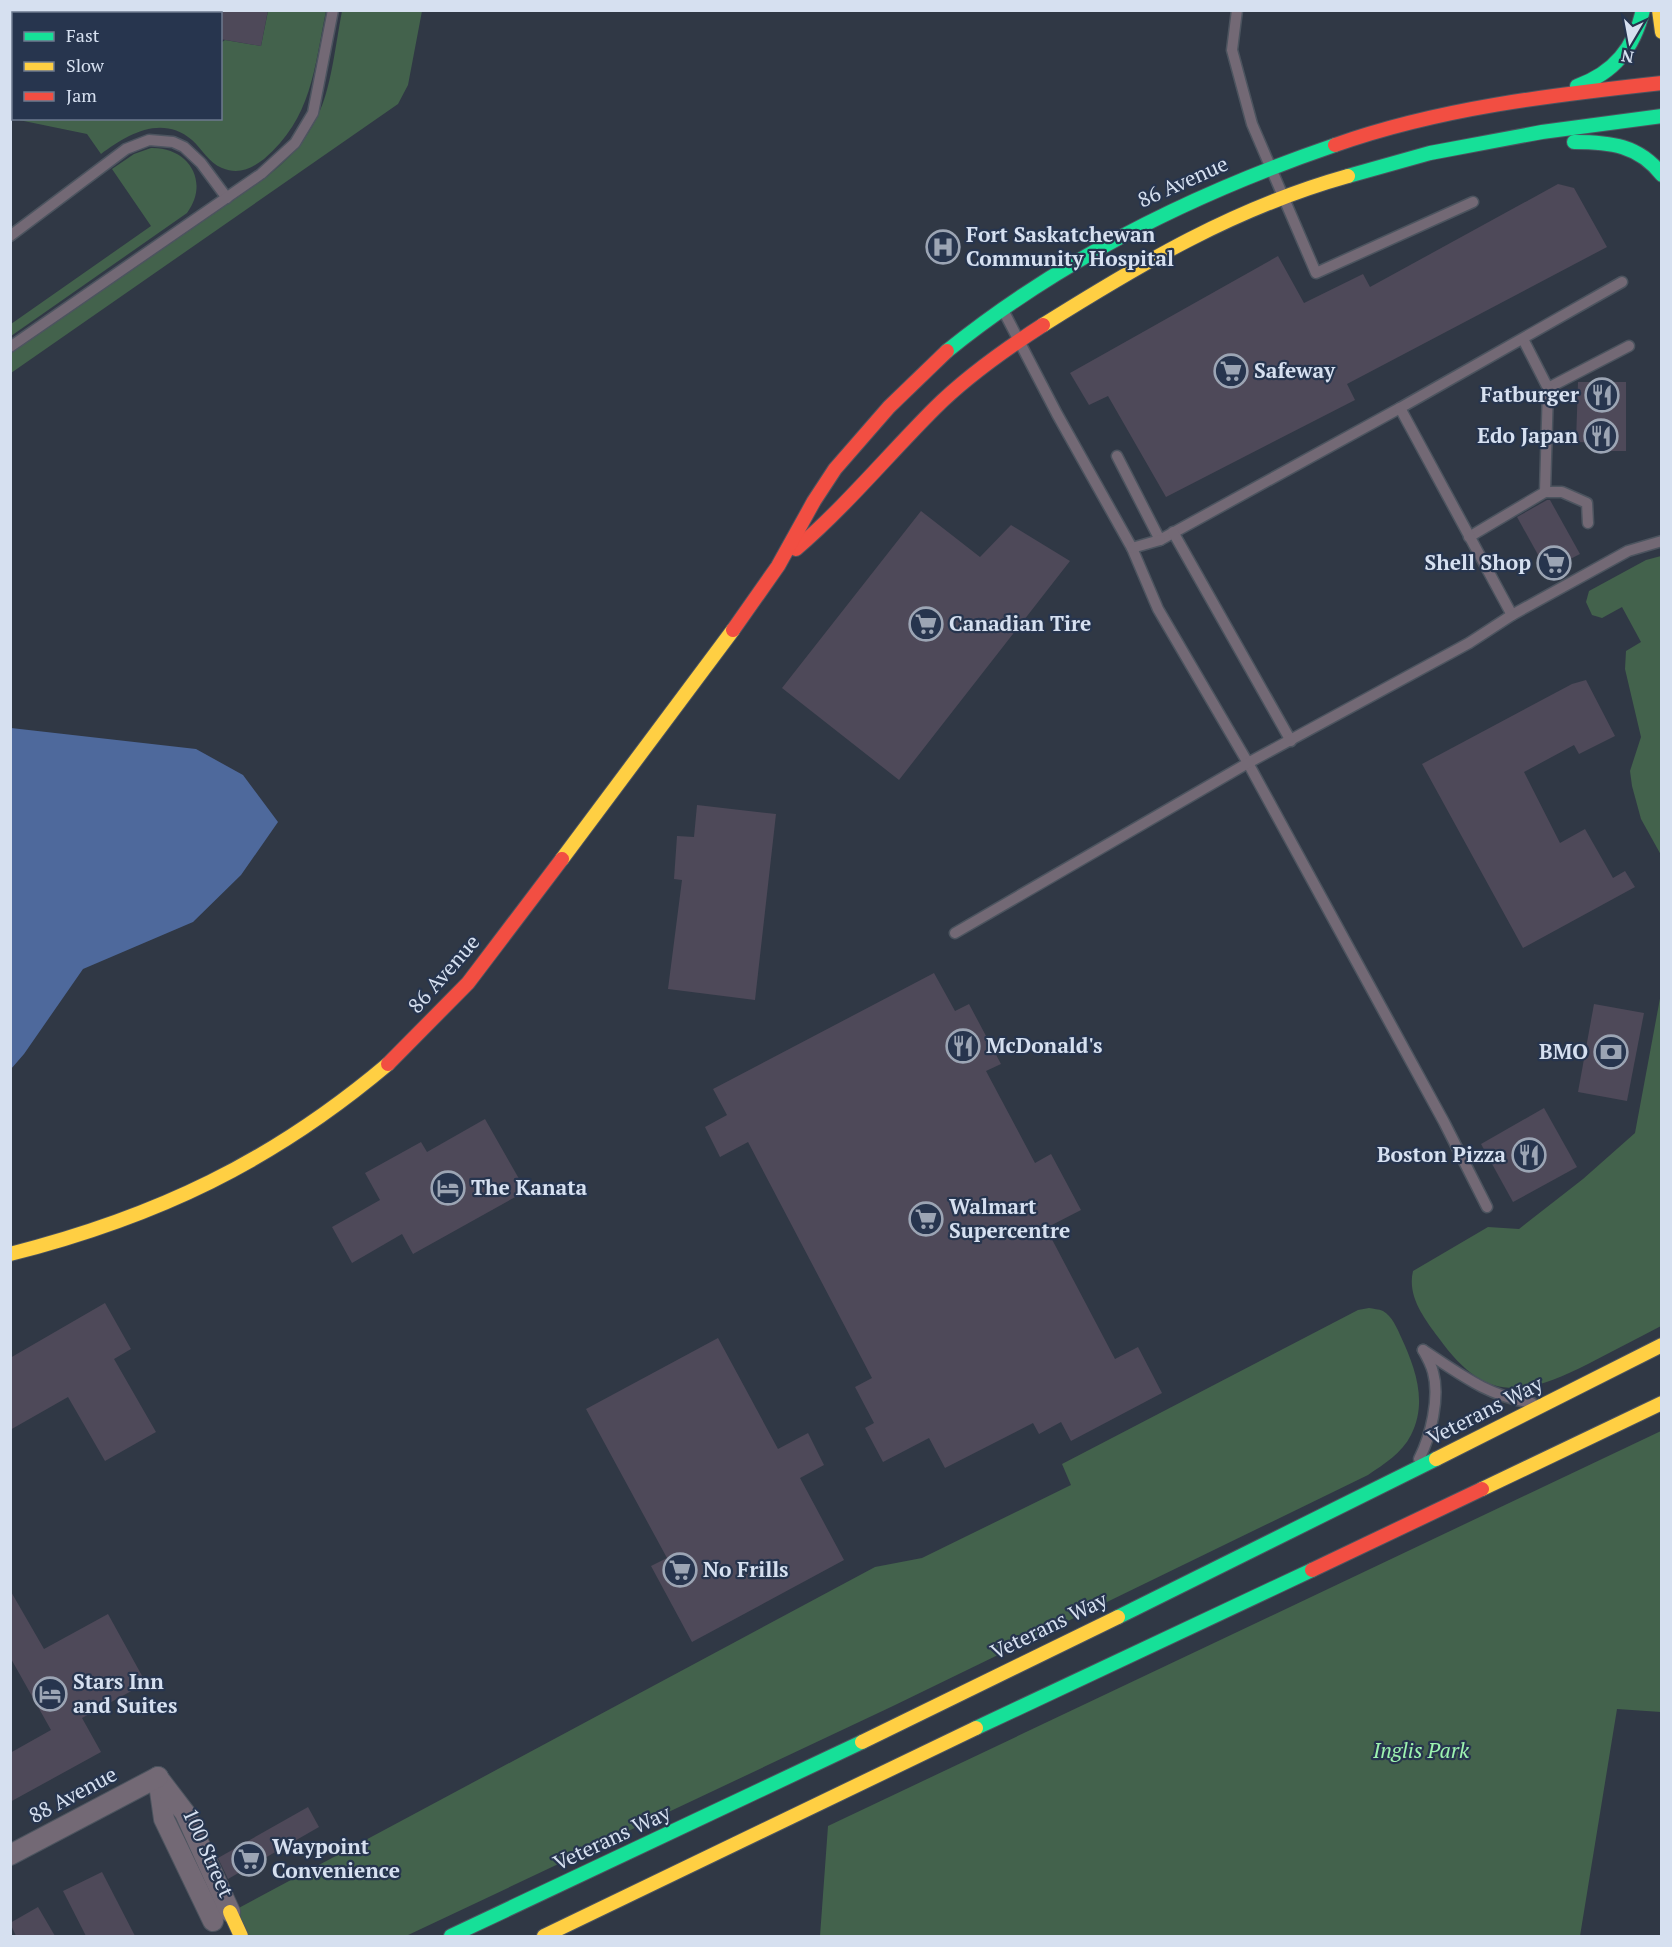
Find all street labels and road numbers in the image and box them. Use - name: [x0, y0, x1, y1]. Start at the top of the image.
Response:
- street label: 86 Avenue: [1133, 149, 1232, 213]
- street label: 86 Avenue: [401, 928, 485, 1019]
- street label: Veterans Way: [1422, 1369, 1547, 1451]
- street label: Veterans Way: [986, 1585, 1112, 1665]
- street label: 88 Avenue: [24, 1759, 121, 1829]
- street label: Veterans Way: [548, 1798, 675, 1876]
- street label: 100 Street: [177, 1804, 241, 1902]

